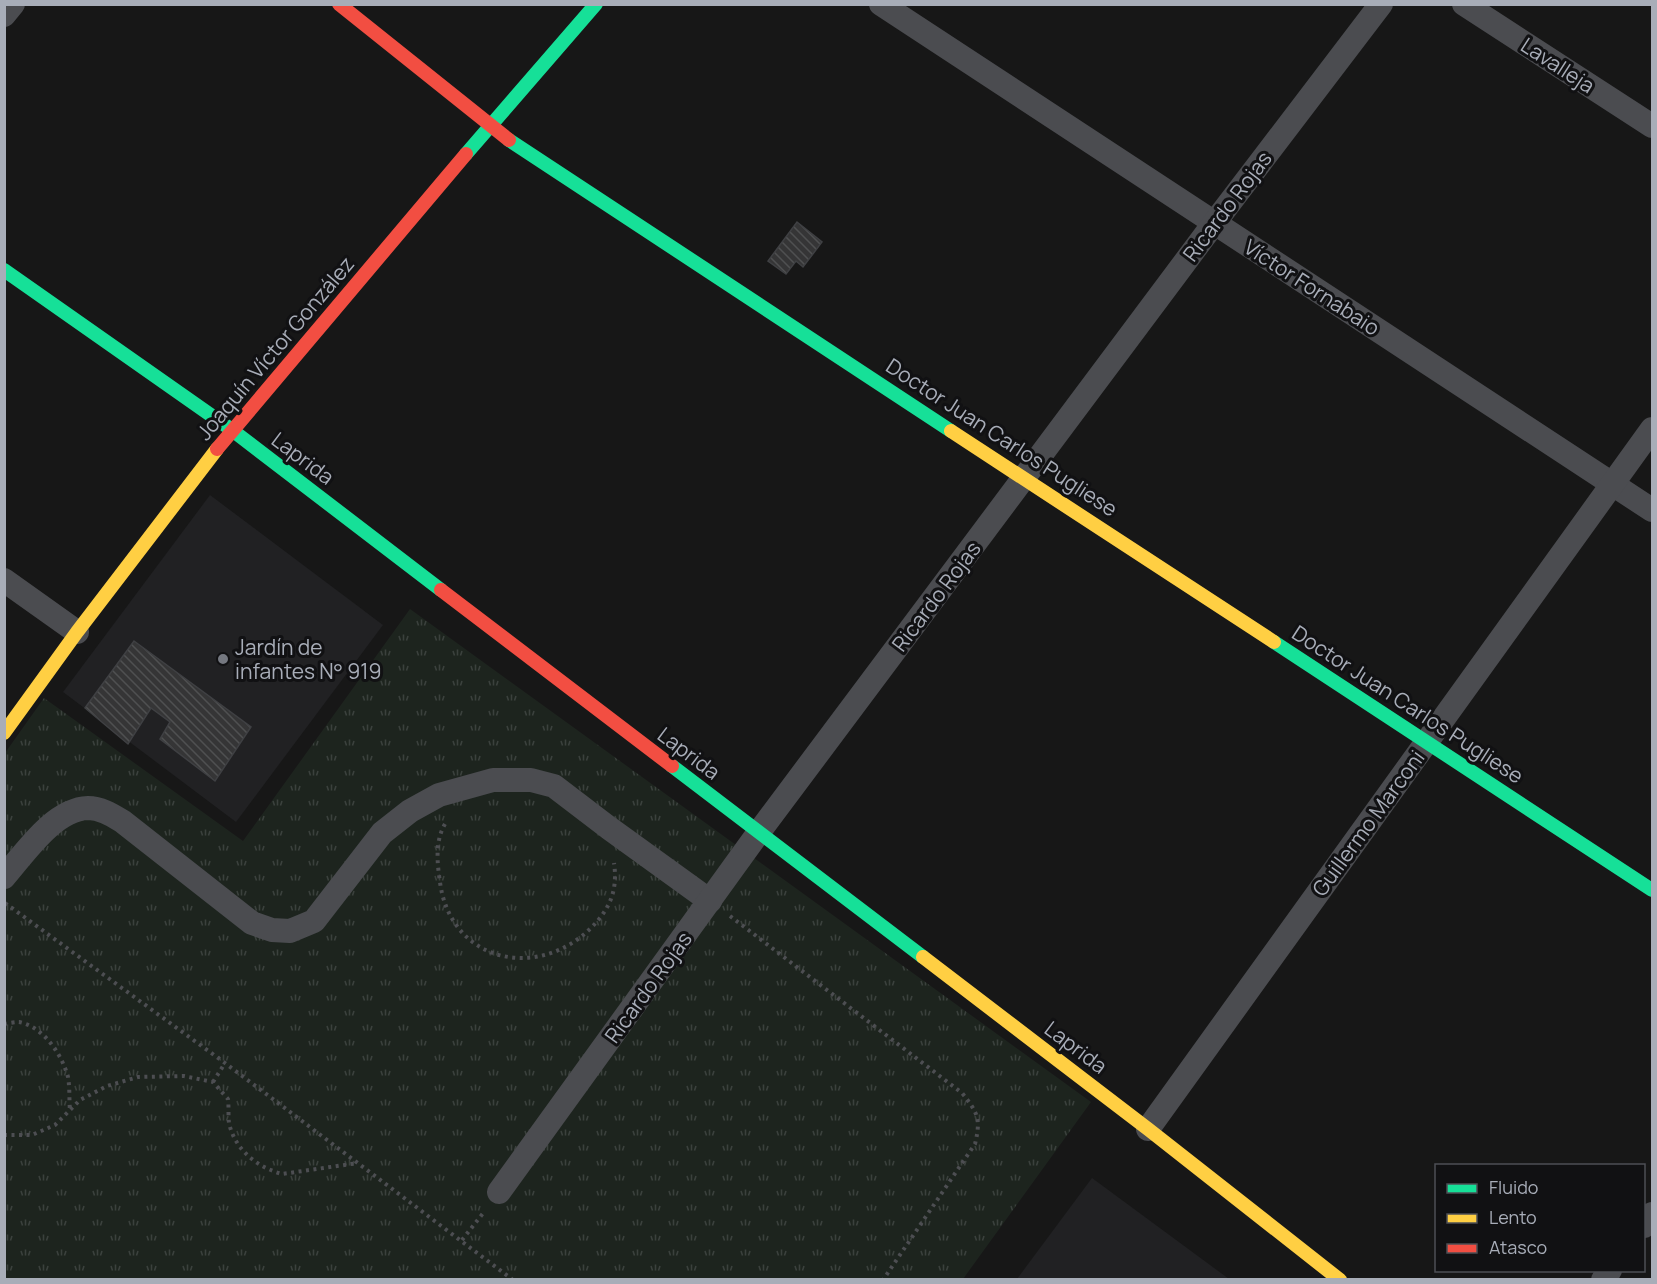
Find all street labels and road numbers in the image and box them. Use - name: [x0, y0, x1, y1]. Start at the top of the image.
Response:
- street label: Lavalleja: [1516, 31, 1600, 99]
- street label: Ricardo Rojas: [1176, 145, 1278, 267]
- street label: Víctor Fornabaio: [1239, 233, 1385, 341]
- street label: Joaquín Víctor González: [190, 250, 360, 446]
- street label: Doctor Juan Carlos Pugliese: [881, 352, 1123, 522]
- street label: Laprida: [266, 425, 340, 491]
- street label: Ricardo Rojas: [885, 535, 987, 657]
- street label: Doctor Juan Carlos Pugliese: [1287, 619, 1529, 789]
- street label: Laprida: [652, 720, 726, 786]
- street label: Guillermo Marconi: [1306, 744, 1430, 902]
- street label: Ricardo Rojas: [598, 926, 698, 1048]
- street label: Laprida: [1039, 1014, 1113, 1080]

